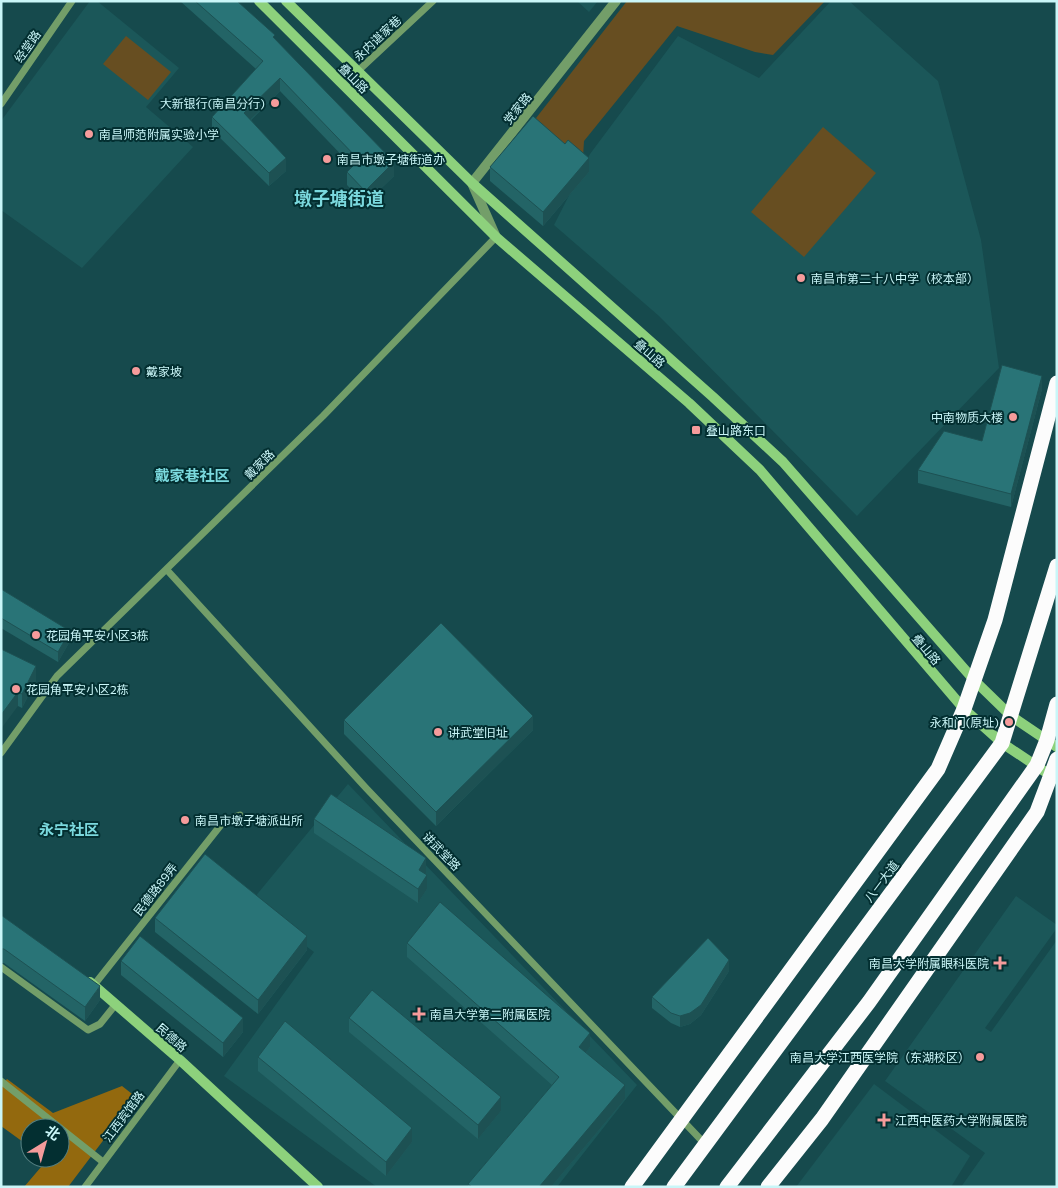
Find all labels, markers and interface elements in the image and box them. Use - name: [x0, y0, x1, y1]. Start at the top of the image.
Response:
- street label: 永内谌家巷: [350, 12, 404, 64]
- street label: 经堂路: [11, 27, 43, 65]
- street label: 叠山路: [336, 60, 372, 96]
- street label: 党家路: [500, 90, 534, 126]
- place label: 大新银行(南昌分行): [160, 96, 265, 110]
- marker: 大新银行(南昌分行): [269, 97, 281, 109]
- place label: 南昌师范附属实验小学: [99, 127, 219, 141]
- marker: 南昌师范附属实验小学: [83, 128, 95, 140]
- place label: 南昌市墩子塘街道办: [337, 152, 445, 166]
- marker: 南昌市墩子塘街道办: [321, 153, 333, 165]
- district label: 墩子塘街道: [294, 187, 384, 209]
- place label: 南昌市第二十八中学（校本部）: [811, 271, 979, 285]
- marker: 南昌市第二十八中学（校本部）: [795, 272, 807, 284]
- street label: 叠山路: [632, 336, 668, 370]
- place label: 戴家坡: [146, 364, 182, 378]
- marker: 戴家坡: [130, 365, 142, 377]
- place label: 中南物质大楼: [931, 410, 1003, 424]
- marker: 中南物质大楼: [1007, 411, 1019, 423]
- place label: 叠山路东口: [706, 423, 766, 437]
- marker: 叠山路东口: [690, 424, 702, 436]
- street label: 戴家路: [241, 446, 277, 482]
- district label: 戴家巷社区: [154, 466, 230, 484]
- place label: 花园角平安小区3栋: [46, 628, 149, 642]
- marker: 花园角平安小区3栋: [30, 629, 42, 641]
- street label: 叠山路: [910, 631, 944, 667]
- place label: 花园角平安小区2栋: [26, 682, 129, 696]
- marker: 花园角平安小区2栋: [10, 683, 22, 695]
- place label: 永和门(原址): [930, 715, 999, 729]
- marker: 永和门(原址): [1003, 716, 1015, 728]
- place label: 讲武堂旧址: [448, 725, 508, 739]
- marker: 讲武堂旧址: [432, 726, 444, 738]
- place label: 南昌市墩子塘派出所: [195, 813, 303, 827]
- marker: 南昌市墩子塘派出所: [179, 814, 191, 826]
- district label: 永宁社区: [39, 820, 99, 838]
- street label: 讲武堂路: [420, 829, 464, 873]
- street label: 八一大道: [861, 858, 901, 904]
- street label: 民德路89弄: [130, 860, 180, 918]
- place label: 南昌大学附属眼科医院: [869, 956, 989, 970]
- marker: 南昌大学附属眼科医院: [993, 956, 1007, 970]
- marker: 南昌大学第二附属医院: [412, 1007, 426, 1021]
- place label: 南昌大学第二附属医院: [430, 1007, 550, 1021]
- street label: 民德路: [154, 1020, 190, 1054]
- place label: 南昌大学江西医学院（东湖校区）: [790, 1050, 970, 1064]
- marker: 南昌大学江西医学院（东湖校区）: [974, 1051, 986, 1063]
- street label: 江西宾馆路: [99, 1088, 147, 1144]
- marker: 江西中医药大学附属医院: [877, 1113, 891, 1127]
- place label: 江西中医药大学附属医院: [895, 1113, 1027, 1127]
- north arrow: [20, 1118, 70, 1168]
- text: 北: [42, 1121, 64, 1143]

